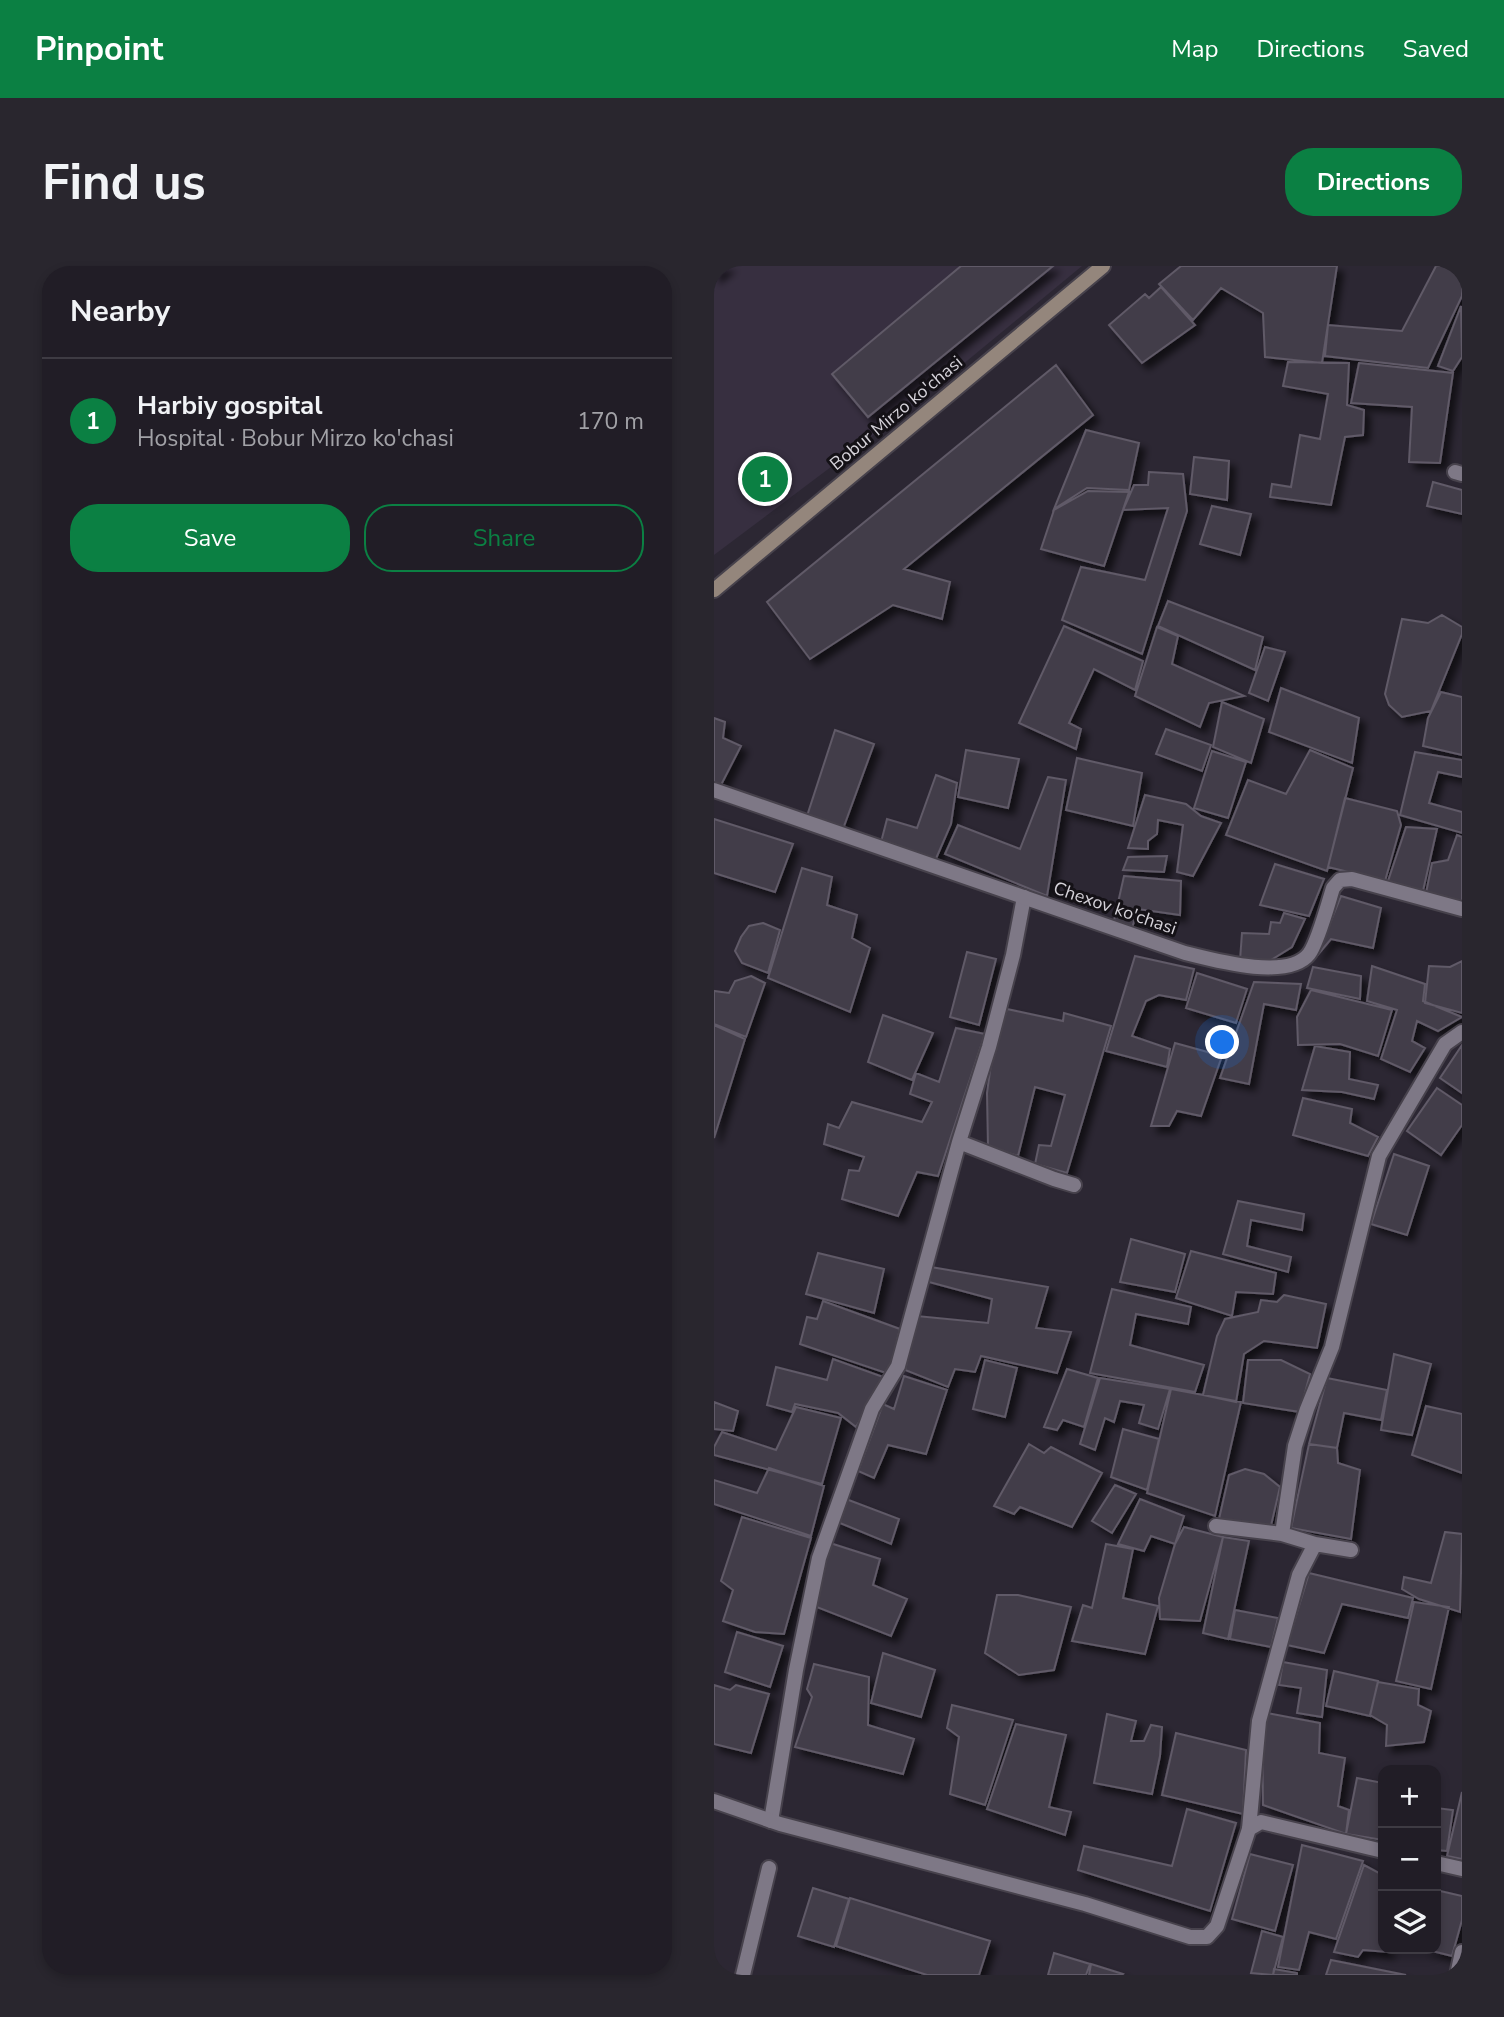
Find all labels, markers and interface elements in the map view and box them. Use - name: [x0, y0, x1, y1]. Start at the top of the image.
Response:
- text: Pinpoint: [35, 27, 163, 72]
- text: Map: [1171, 33, 1218, 65]
- text: Directions: [1256, 33, 1365, 65]
- text: Saved: [1403, 33, 1469, 65]
- button: Directions: [1285, 148, 1462, 216]
- text: Find us: [42, 149, 206, 216]
- text: Nearby: [70, 291, 170, 332]
- street label: Bobur Mirzo ko'chasi: [825, 350, 967, 476]
- text: Harbiy gospital: [137, 388, 323, 423]
- text: 1: [86, 406, 100, 437]
- text: 170 m: [577, 406, 644, 437]
- text: Hospital · Bobur Mirzo ko'chasi: [137, 423, 454, 454]
- pin: 1: [742, 453, 788, 505]
- button: Save: [70, 504, 350, 572]
- button: Share: [364, 504, 644, 572]
- street label: Chexov ko'chasi: [1050, 876, 1180, 940]
- your location: [1205, 1025, 1239, 1059]
- map controls: [1378, 1765, 1441, 1954]
- button: +: [1378, 1765, 1441, 1828]
- button: −: [1378, 1828, 1441, 1891]
- button: layers: [1378, 1891, 1441, 1954]

